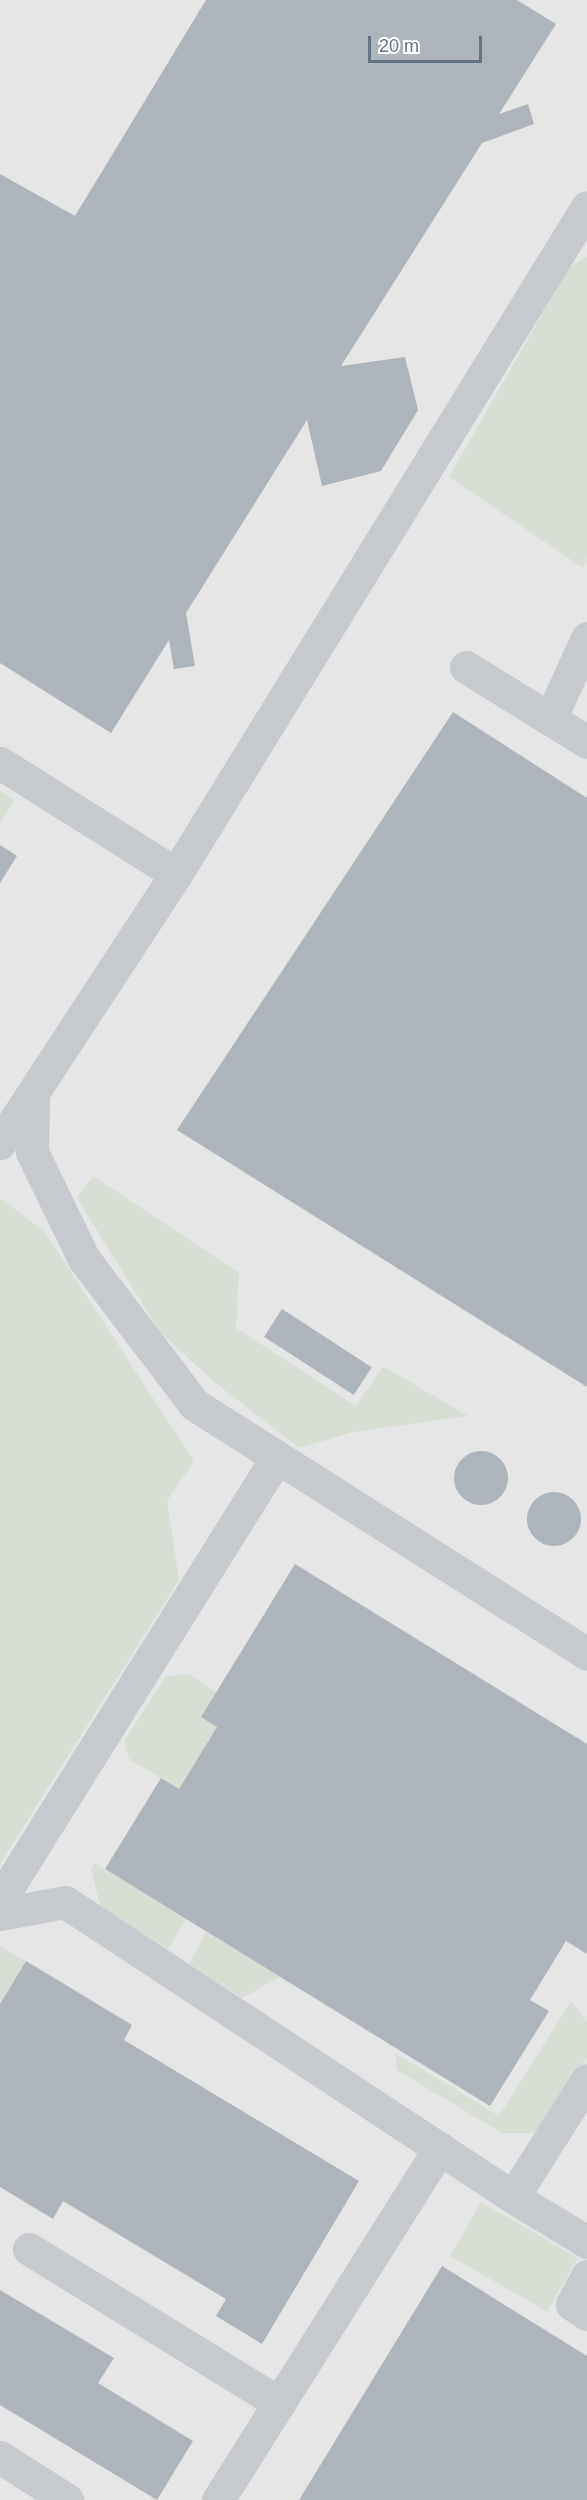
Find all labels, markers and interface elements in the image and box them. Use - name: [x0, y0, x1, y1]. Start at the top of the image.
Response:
- scale bar: [371, 24, 485, 62]
- text: 20 m: [379, 36, 419, 56]

